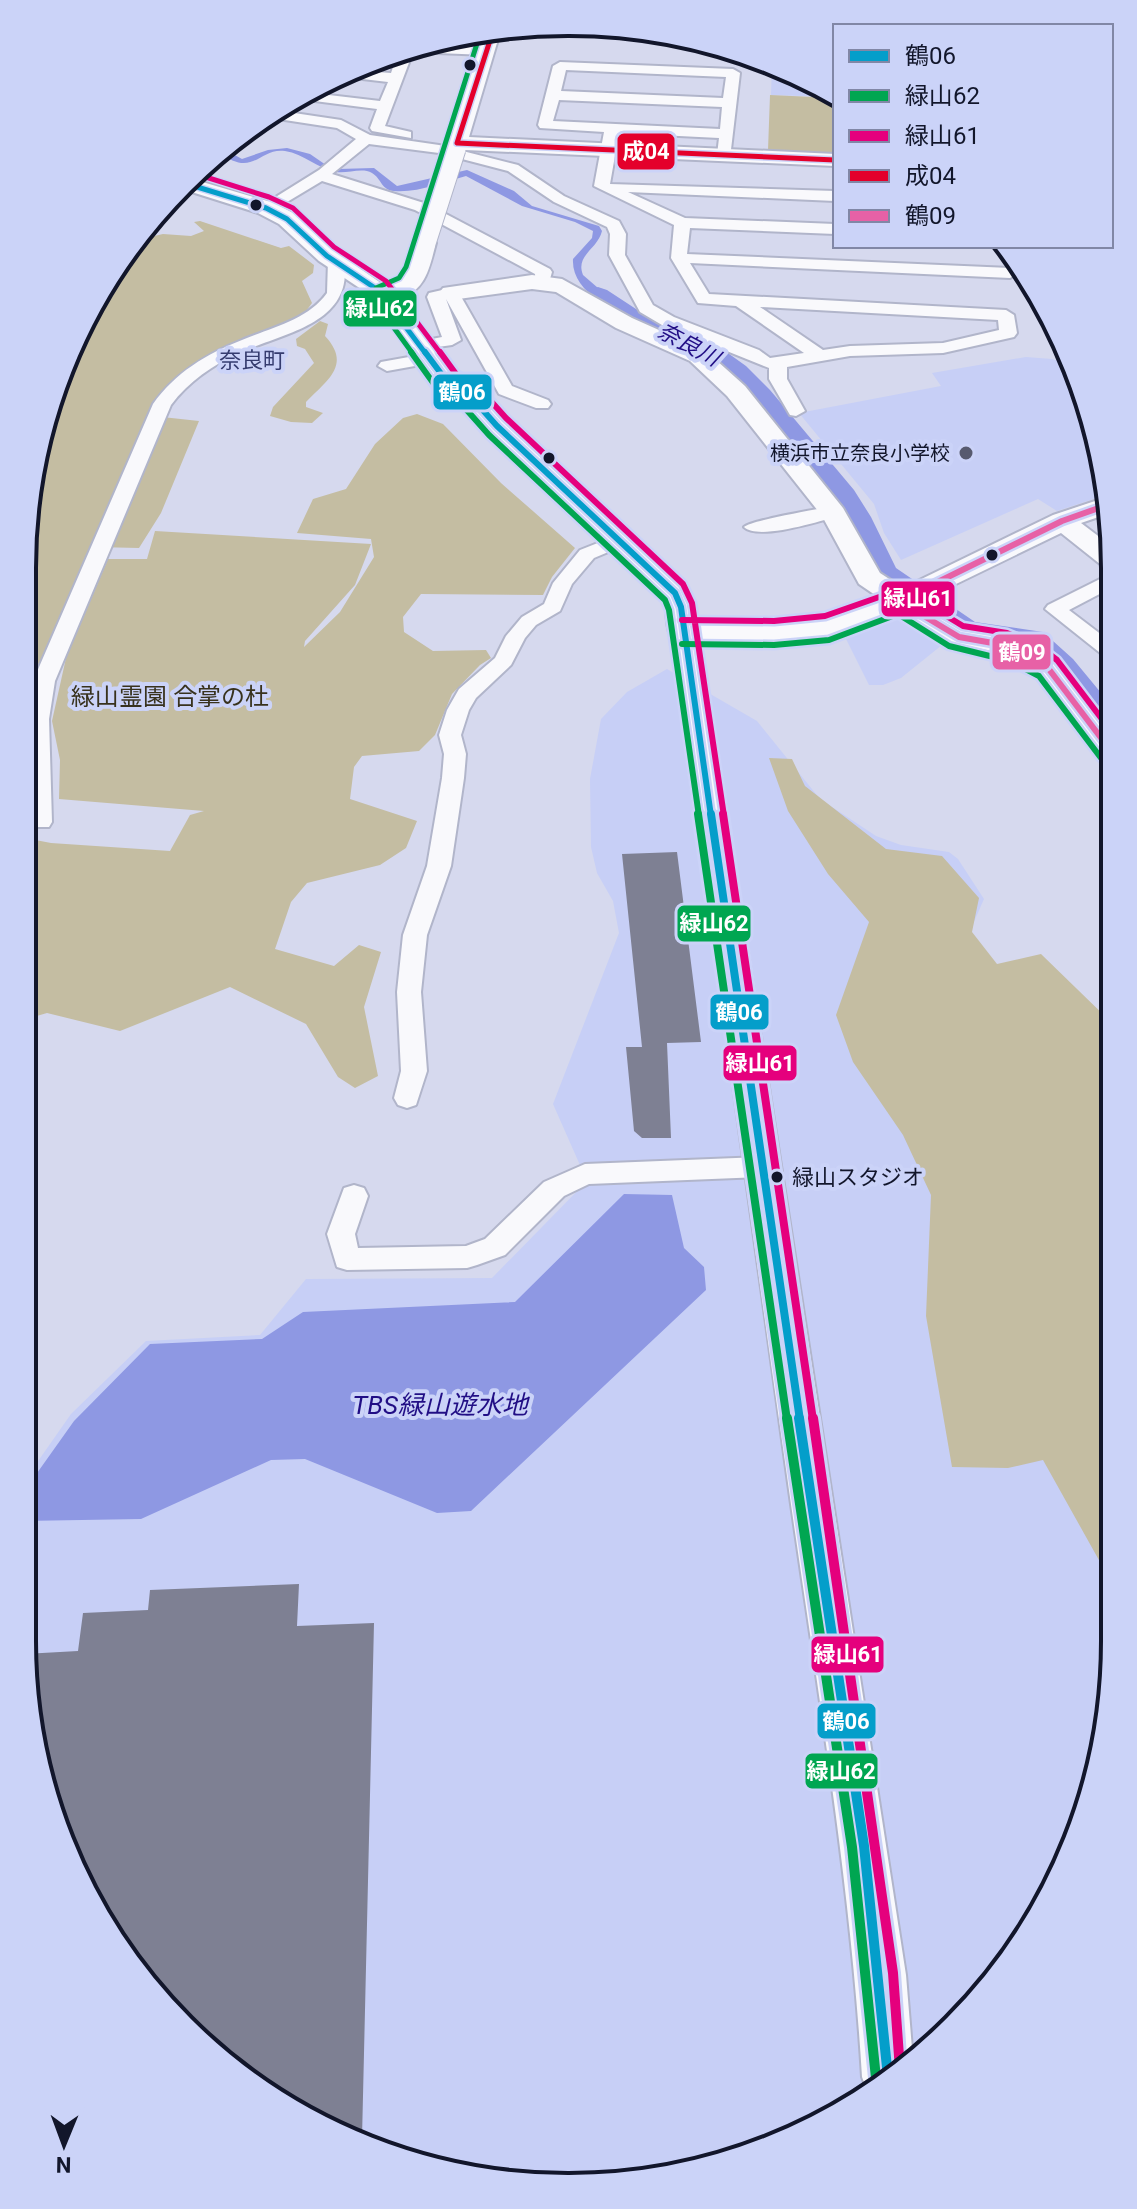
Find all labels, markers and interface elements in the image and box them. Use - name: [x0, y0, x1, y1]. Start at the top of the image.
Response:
- legend: [833, 24, 1113, 248]
- text: 鶴06: [905, 42, 956, 70]
- unlabelled marker: [462, 57, 478, 73]
- text: 緑山62: [905, 82, 980, 110]
- text: 緑山61: [905, 122, 980, 150]
- line badge: 成04: [616, 132, 676, 171]
- text: 成04: [622, 139, 670, 164]
- text: 成04: [905, 162, 956, 190]
- unlabelled marker: [248, 197, 264, 213]
- text: 鶴09: [905, 202, 956, 230]
- line badge: 緑山62: [342, 289, 418, 328]
- text: 緑山62: [345, 296, 415, 321]
- water label: 奈良川: [654, 318, 726, 372]
- district label: 奈良町: [219, 348, 285, 373]
- line badge: 鶴06: [432, 373, 493, 411]
- text: 鶴06: [438, 380, 486, 405]
- place label: 横浜市立奈良小学校: [770, 441, 950, 465]
- marker: 横浜市立奈良小学校: [957, 444, 975, 462]
- unlabelled marker: [541, 450, 557, 466]
- unlabelled marker: [984, 547, 1000, 563]
- line badge: 緑山61: [880, 580, 956, 618]
- text: 緑山61: [883, 586, 953, 611]
- line badge: 鶴09: [991, 633, 1052, 671]
- text: 鶴09: [998, 640, 1046, 665]
- park label: 緑山霊園 合掌の杜: [71, 683, 269, 711]
- line badge: 緑山62: [676, 904, 752, 943]
- text: 緑山62: [679, 911, 749, 936]
- line badge: 鶴06: [709, 993, 770, 1031]
- text: 鶴06: [715, 1000, 763, 1025]
- line badge: 緑山61: [722, 1044, 798, 1082]
- text: 緑山61: [725, 1051, 795, 1076]
- place label: 緑山スタジオ: [792, 1165, 924, 1190]
- marker: 緑山スタジオ: [769, 1169, 785, 1185]
- water label: TBS緑山遊水地: [352, 1390, 531, 1420]
- line badge: 緑山61: [810, 1635, 885, 1674]
- text: 緑山61: [813, 1642, 883, 1667]
- line badge: 鶴06: [816, 1702, 877, 1740]
- text: 鶴06: [822, 1709, 870, 1734]
- line badge: 緑山62: [804, 1752, 879, 1790]
- text: 緑山62: [806, 1759, 876, 1784]
- north arrow: [24, 2105, 104, 2185]
- text: N: [56, 2152, 72, 2177]

